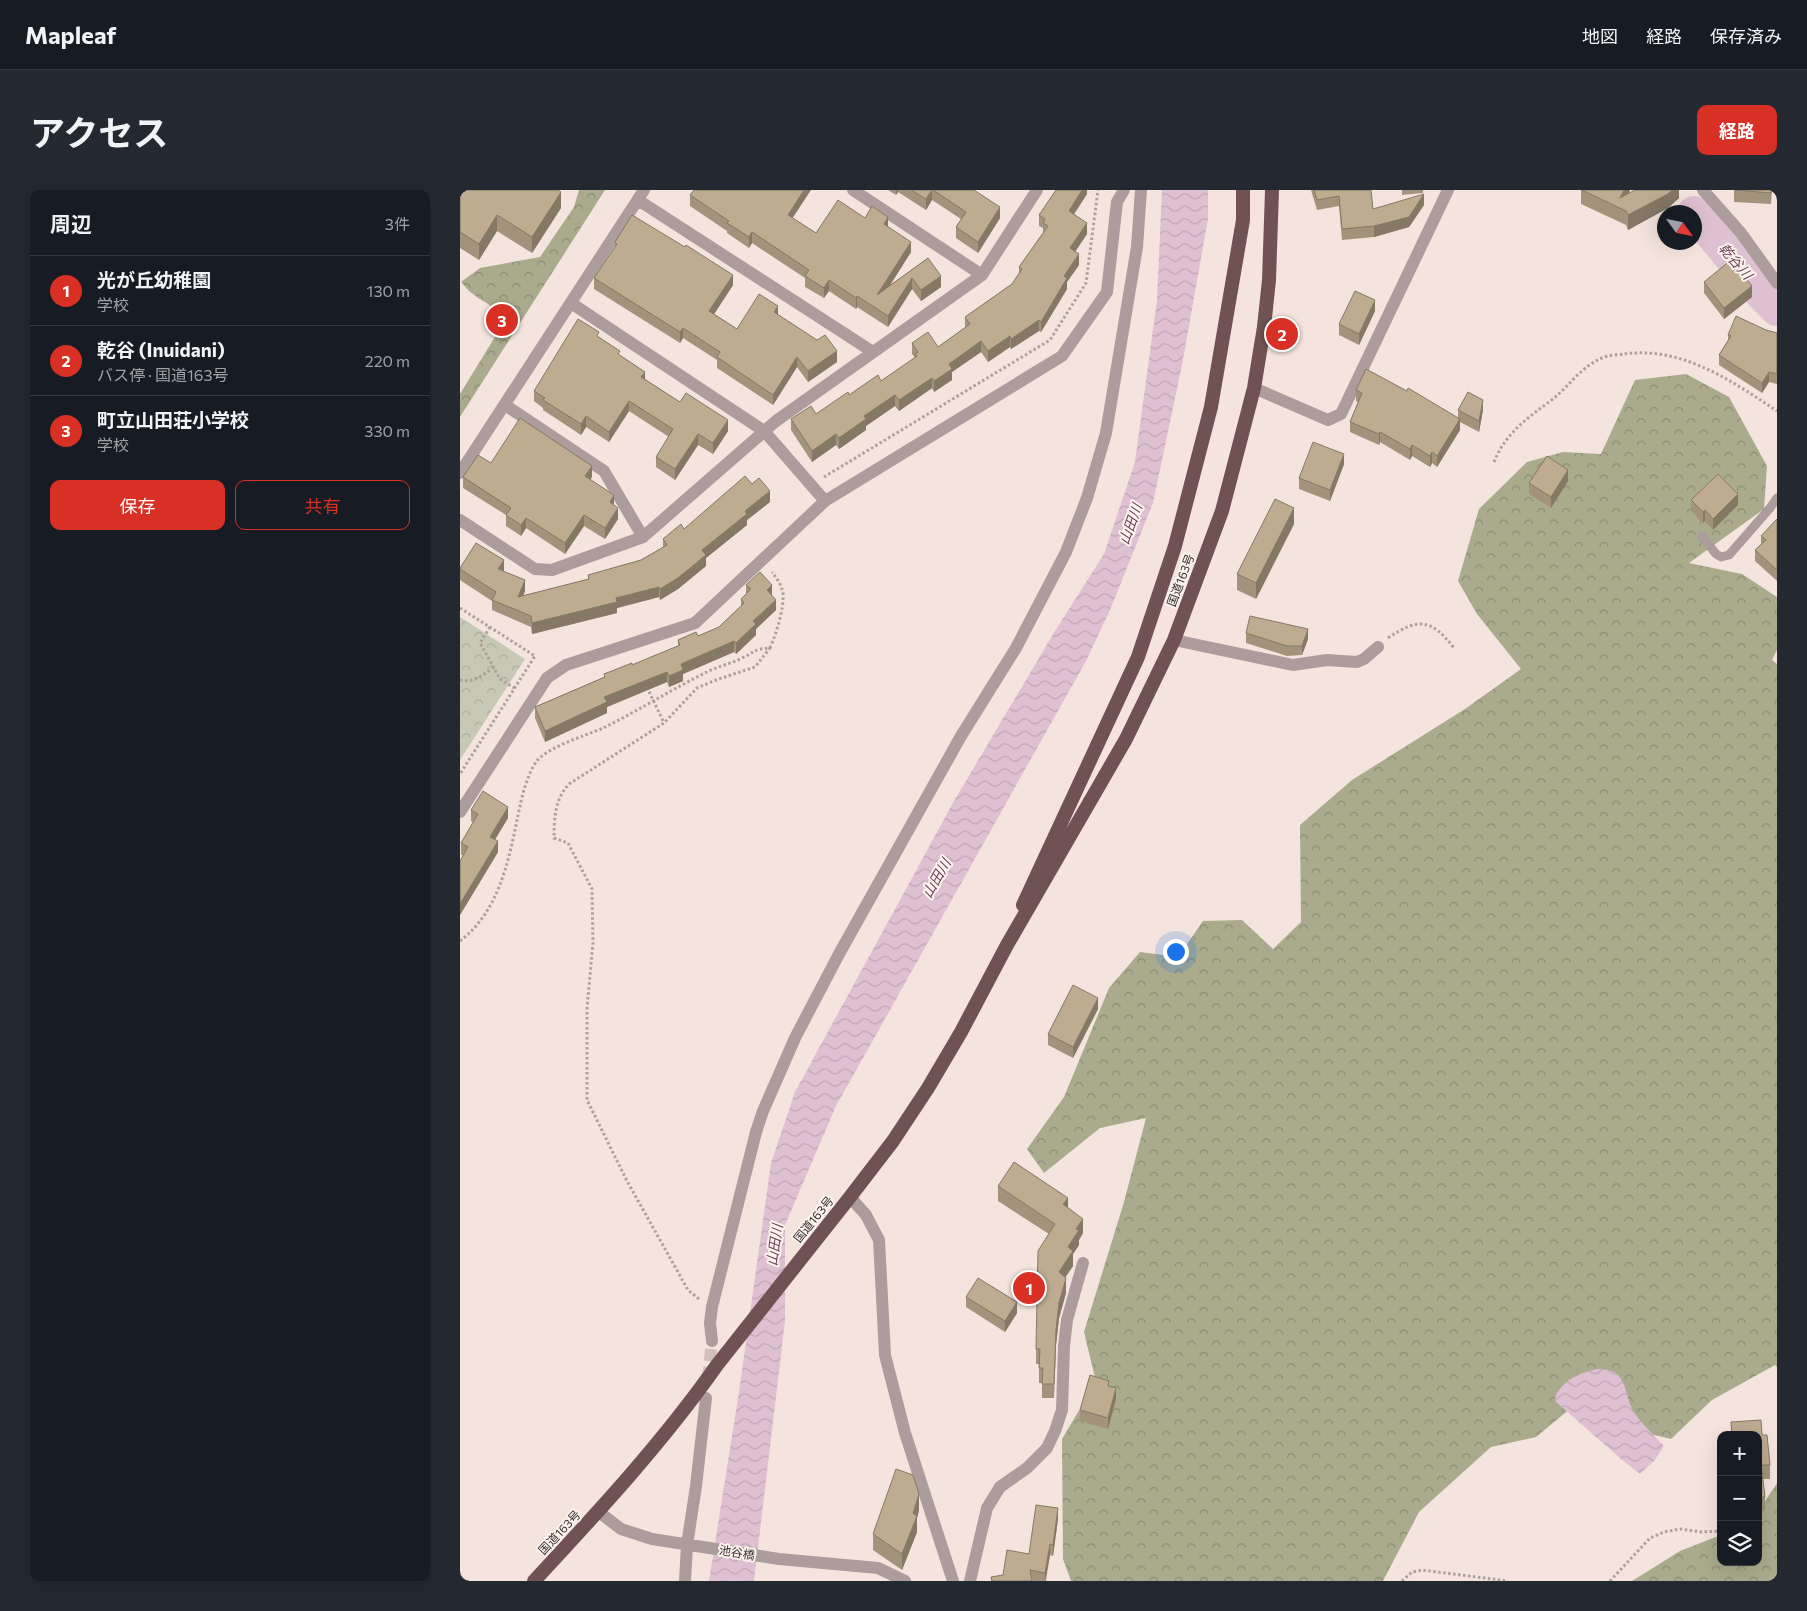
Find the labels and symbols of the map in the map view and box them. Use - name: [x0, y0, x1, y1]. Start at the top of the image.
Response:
- north arrow: [1657, 205, 1702, 250]
- water label: 乾谷川: [1716, 240, 1758, 284]
- pin: 3: [486, 301, 518, 339]
- pin: 2: [1266, 315, 1298, 353]
- water label: 山田川: [1115, 499, 1146, 547]
- street label: 国道163号: [1164, 552, 1196, 608]
- water label: 山田川: [918, 854, 955, 900]
- your location: [1163, 939, 1189, 965]
- street label: 国道163号: [790, 1193, 836, 1245]
- water label: 山田川: [763, 1221, 786, 1267]
- pin: 1: [1013, 1269, 1045, 1307]
- street label: 国道163号: [535, 1507, 583, 1557]
- street label: 池谷橋: [718, 1542, 756, 1562]

